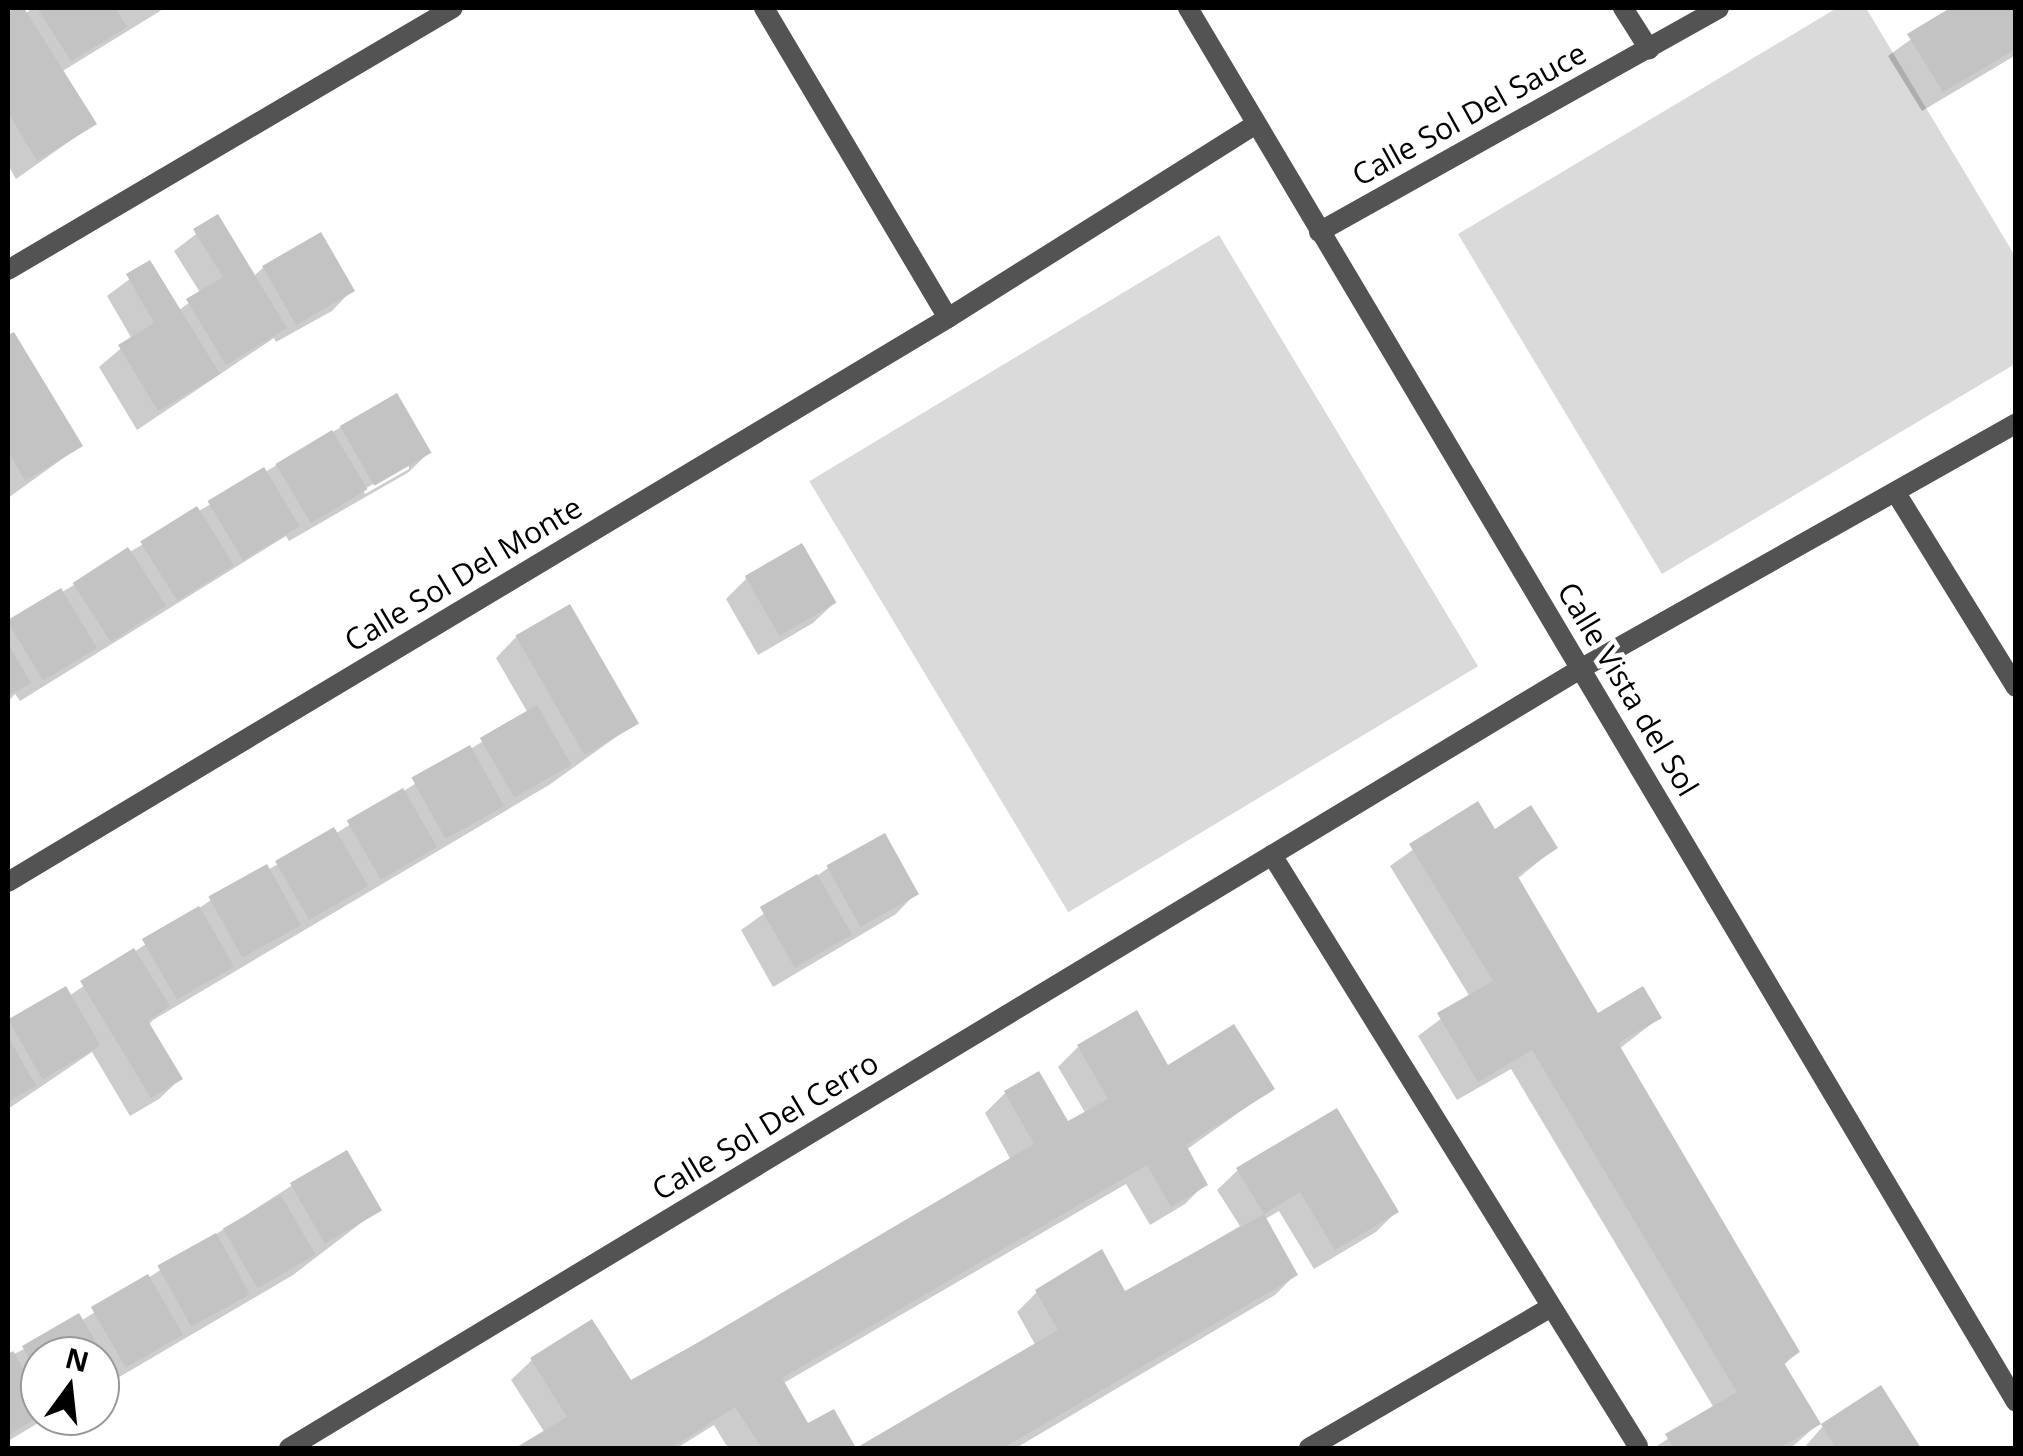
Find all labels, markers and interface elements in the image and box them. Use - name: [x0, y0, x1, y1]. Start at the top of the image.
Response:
- street label: Calle Sol Del Sauce: [1346, 35, 1592, 193]
- street label: Calle Sol Del Monte: [338, 489, 588, 659]
- street label: Calle Vista del Sol: [1550, 576, 1706, 802]
- street label: Calle Sol Del Cerro: [645, 1044, 885, 1208]
- north arrow: [20, 1336, 120, 1436]
- text: N: [61, 1338, 93, 1380]

